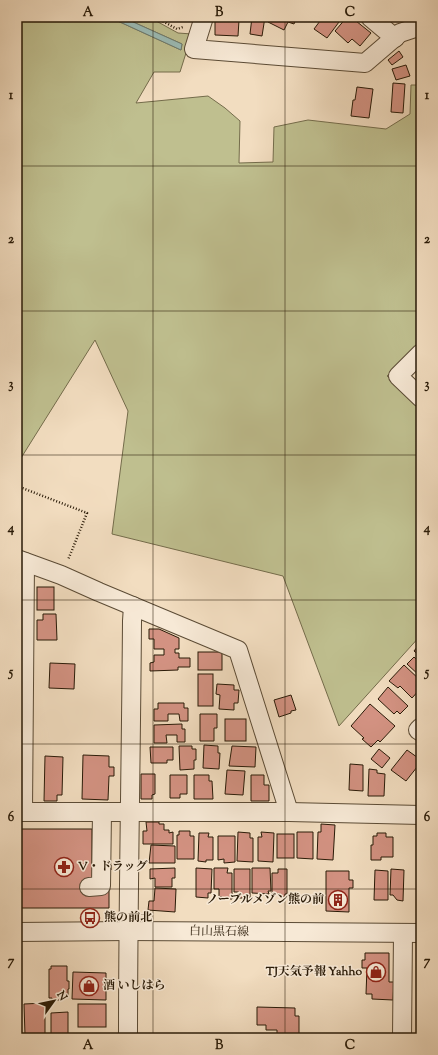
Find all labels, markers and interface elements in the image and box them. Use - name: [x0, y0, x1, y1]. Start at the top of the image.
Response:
- text: A: [83, 4, 94, 22]
- text: B: [215, 4, 224, 22]
- text: C: [345, 4, 355, 22]
- text: 1: [9, 87, 14, 105]
- text: 1: [425, 87, 430, 105]
- text: 2: [8, 231, 15, 249]
- text: 2: [424, 231, 431, 249]
- text: 3: [8, 376, 14, 394]
- text: 3: [424, 376, 430, 394]
- text: 4: [7, 520, 15, 538]
- text: 4: [423, 520, 431, 538]
- text: 5: [8, 664, 14, 682]
- text: 5: [424, 664, 430, 682]
- text: 6: [8, 809, 15, 827]
- text: 6: [424, 809, 431, 827]
- pharmacy icon: V・ドラッグ: [53, 856, 75, 878]
- place label: V・ドラッグ: [77, 858, 147, 876]
- building icon: ノーブルメゾン熊の前: [327, 889, 349, 911]
- place label: ノーブルメゾン熊の前: [206, 891, 324, 909]
- bus stop icon: 熊の前北: [79, 907, 101, 929]
- place label: 熊の前北: [104, 909, 152, 927]
- street label: 白山黒石線: [189, 922, 249, 942]
- text: 7: [8, 953, 15, 971]
- text: 7: [424, 953, 431, 971]
- shop icon: TJ天気予報 Yahho: [365, 961, 387, 983]
- place label: TJ天気予報 Yahho: [265, 963, 362, 981]
- shop icon: 酒 いしはら: [78, 975, 100, 997]
- place label: 酒 いしはら: [103, 977, 166, 995]
- north arrow: [34, 981, 74, 1021]
- text: N: [52, 987, 71, 1004]
- text: A: [83, 1037, 94, 1055]
- text: B: [215, 1037, 224, 1055]
- text: C: [345, 1037, 355, 1055]

